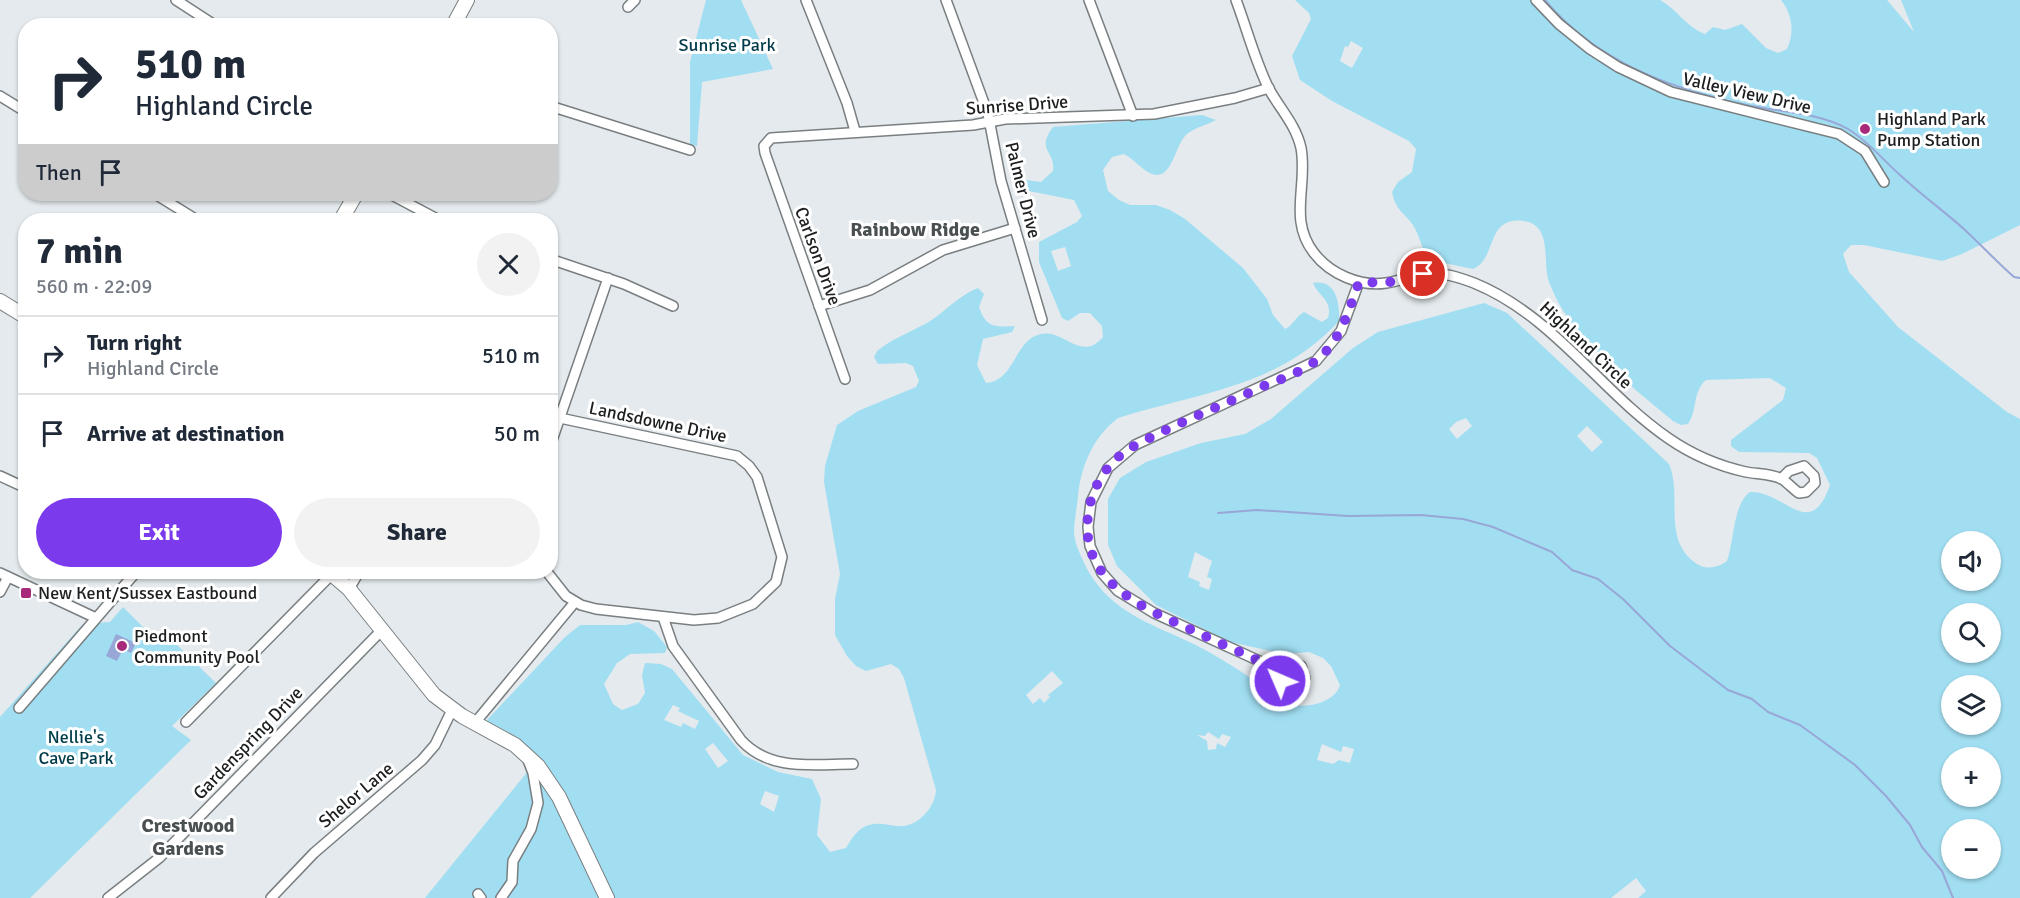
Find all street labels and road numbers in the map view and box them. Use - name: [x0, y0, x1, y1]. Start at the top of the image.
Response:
- street label: Valley View Drive: [1681, 68, 1813, 118]
- street label: Sunrise Drive: [965, 90, 1069, 120]
- street label: Palmer Drive: [1000, 140, 1046, 240]
- street label: Carlson Drive: [790, 204, 846, 308]
- street label: Highland Circle: [1535, 296, 1637, 394]
- street label: Landsdowne Drive: [587, 397, 729, 447]
- street label: Gardenspring Drive: [189, 682, 307, 804]
- street label: Shelor Lane: [314, 757, 398, 833]

